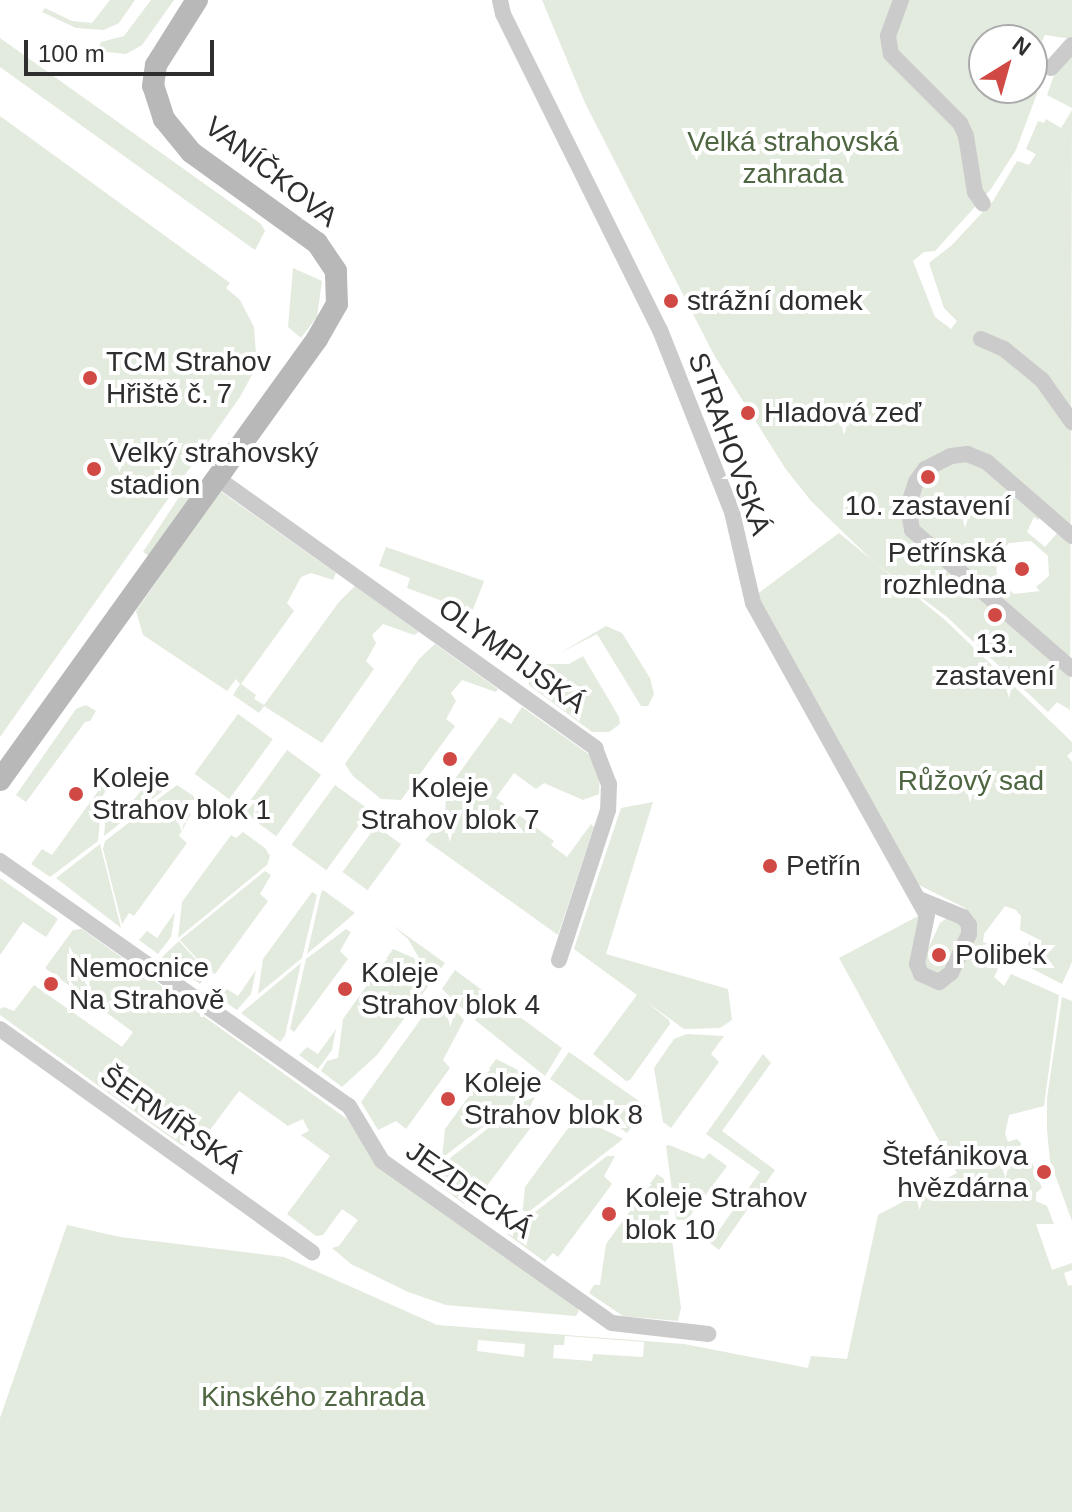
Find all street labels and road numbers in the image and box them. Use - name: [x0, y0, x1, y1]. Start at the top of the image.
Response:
- street label: VANÍČKOVA: [198, 110, 344, 234]
- street label: STRAHOVSKÁ: [680, 348, 778, 540]
- street label: OLYMPIJSKÁ: [432, 591, 592, 721]
- street label: ŠERMÍŘSKÁ: [94, 1059, 248, 1181]
- street label: JEZDECKÁ: [399, 1134, 539, 1246]

